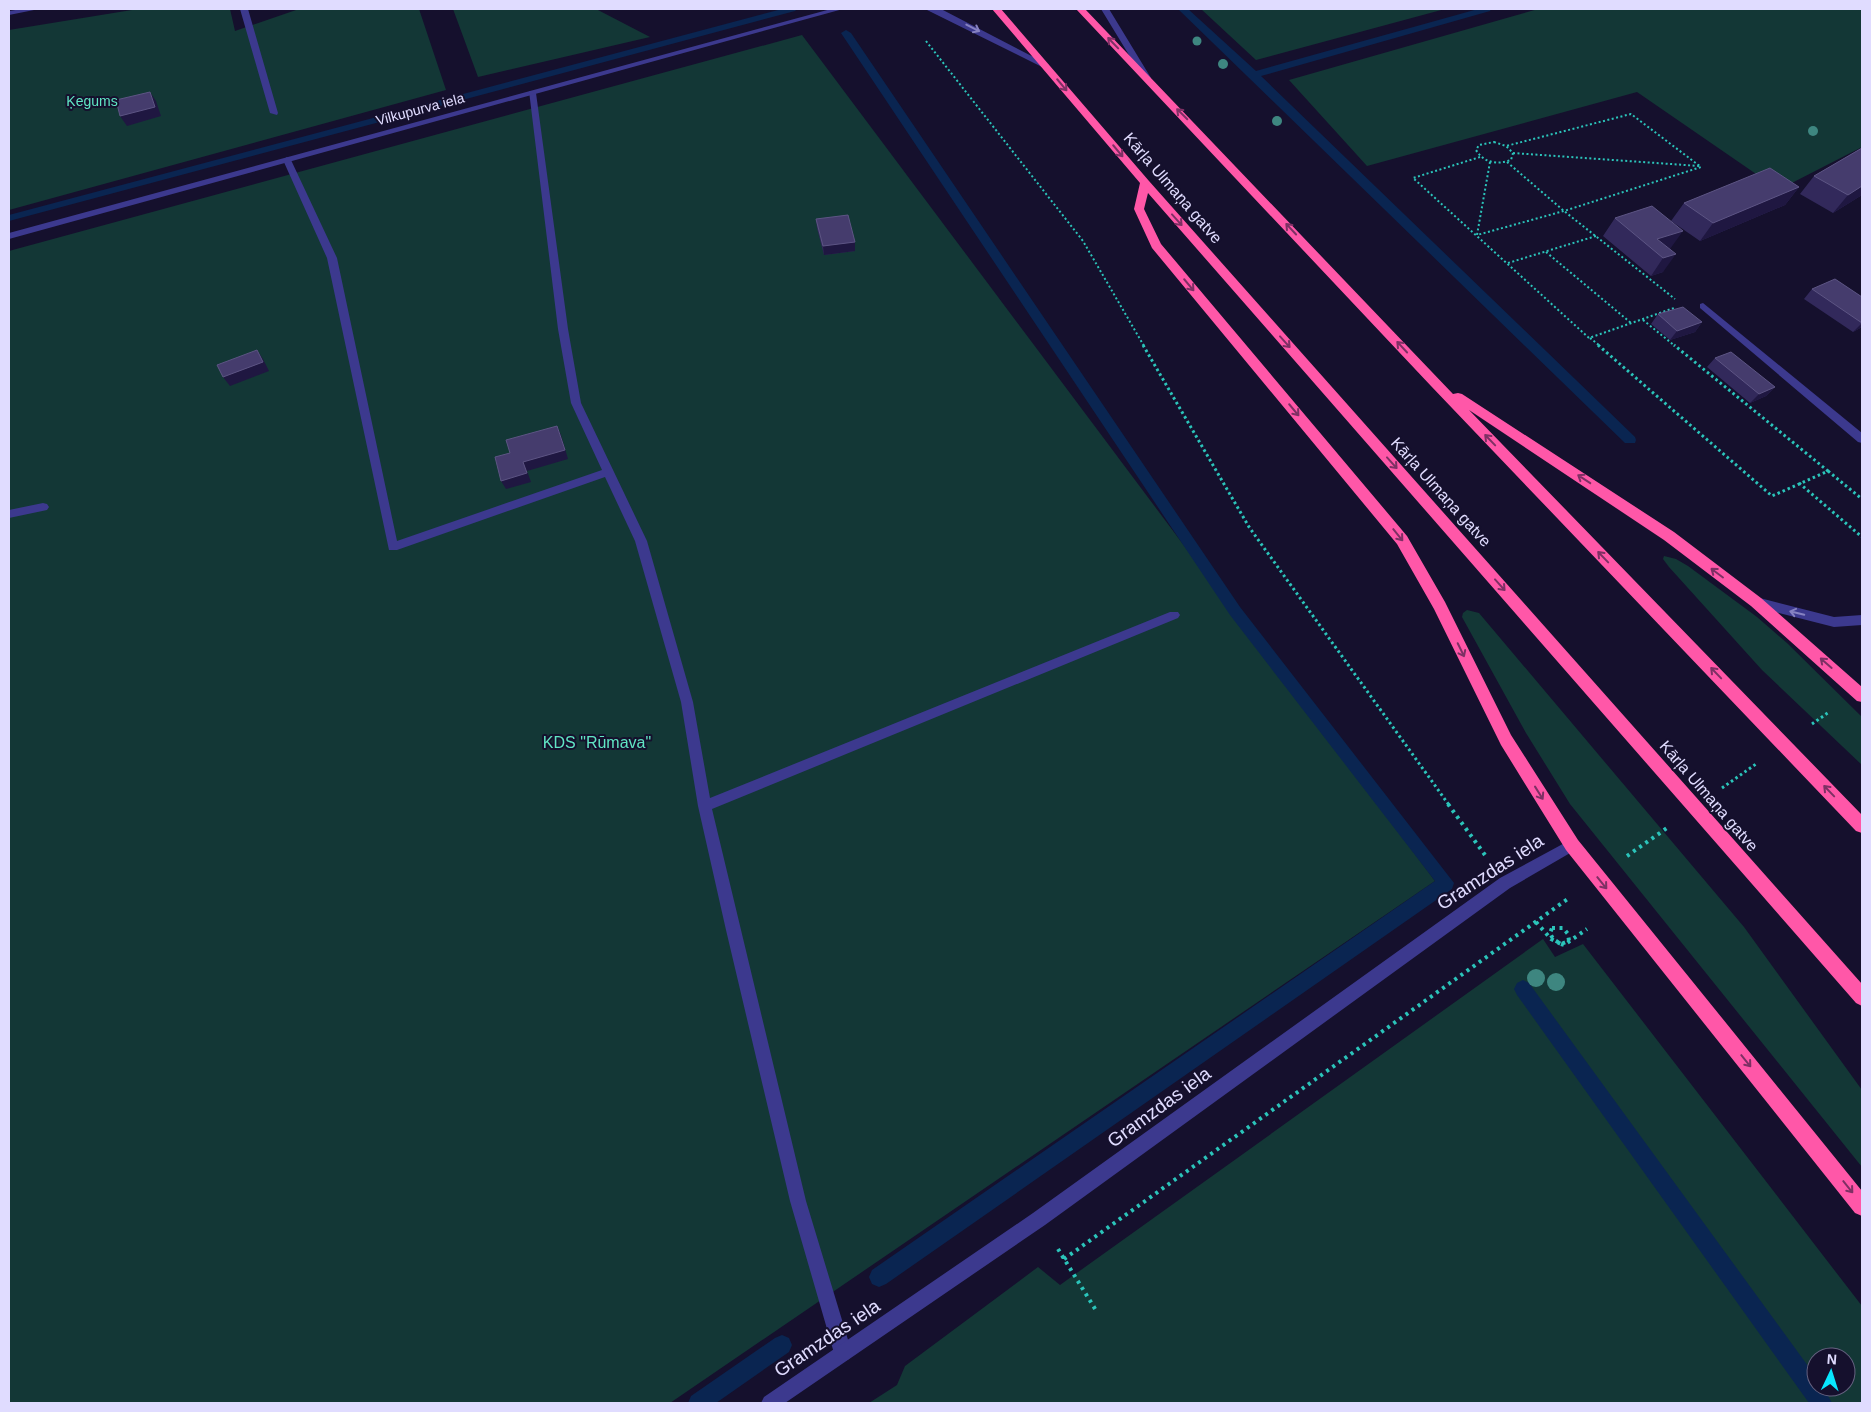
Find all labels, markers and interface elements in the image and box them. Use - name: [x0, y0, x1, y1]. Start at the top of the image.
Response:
- one-way arrow: [966, 24, 981, 34]
- one-way arrow: [1107, 37, 1119, 50]
- one-way arrow: [1057, 79, 1068, 92]
- street label: Vilkupurva iela: [374, 89, 466, 128]
- park label: Ķegums: [66, 93, 118, 109]
- one-way arrow: [1176, 108, 1188, 120]
- street label: Kārļa Ulmaņa gatve: [1120, 129, 1226, 247]
- one-way arrow: [1112, 145, 1123, 158]
- one-way arrow: [1171, 213, 1183, 226]
- one-way arrow: [1285, 222, 1297, 235]
- one-way arrow: [1184, 279, 1195, 292]
- one-way arrow: [1279, 335, 1290, 348]
- one-way arrow: [1396, 341, 1408, 353]
- one-way arrow: [1288, 403, 1299, 416]
- one-way arrow: [1484, 433, 1496, 446]
- street label: Kārļa Ulmaņa gatve: [1388, 434, 1494, 550]
- one-way arrow: [1386, 457, 1398, 470]
- one-way arrow: [1578, 474, 1592, 484]
- one-way arrow: [1392, 528, 1403, 541]
- one-way arrow: [1597, 550, 1609, 563]
- one-way arrow: [1711, 567, 1724, 578]
- one-way arrow: [1494, 578, 1505, 591]
- one-way arrow: [1790, 608, 1806, 617]
- one-way arrow: [1457, 642, 1466, 657]
- one-way arrow: [1819, 658, 1832, 669]
- one-way arrow: [1710, 667, 1722, 680]
- park label: KDS "Rūmava": [543, 734, 651, 751]
- street label: Kārļa Ulmaņa gatve: [1656, 737, 1762, 855]
- one-way arrow: [1534, 785, 1544, 799]
- one-way arrow: [1823, 785, 1835, 797]
- street label: Gramzdas iela: [1433, 830, 1547, 914]
- one-way arrow: [1597, 876, 1608, 889]
- one-way arrow: [1740, 1054, 1751, 1067]
- street label: Gramzdas iela: [1103, 1062, 1215, 1151]
- one-way arrow: [1842, 1181, 1853, 1194]
- street label: Gramzdas iela: [770, 1295, 884, 1381]
- north arrow: [1806, 1347, 1856, 1397]
- text: N: [1826, 1351, 1838, 1367]

